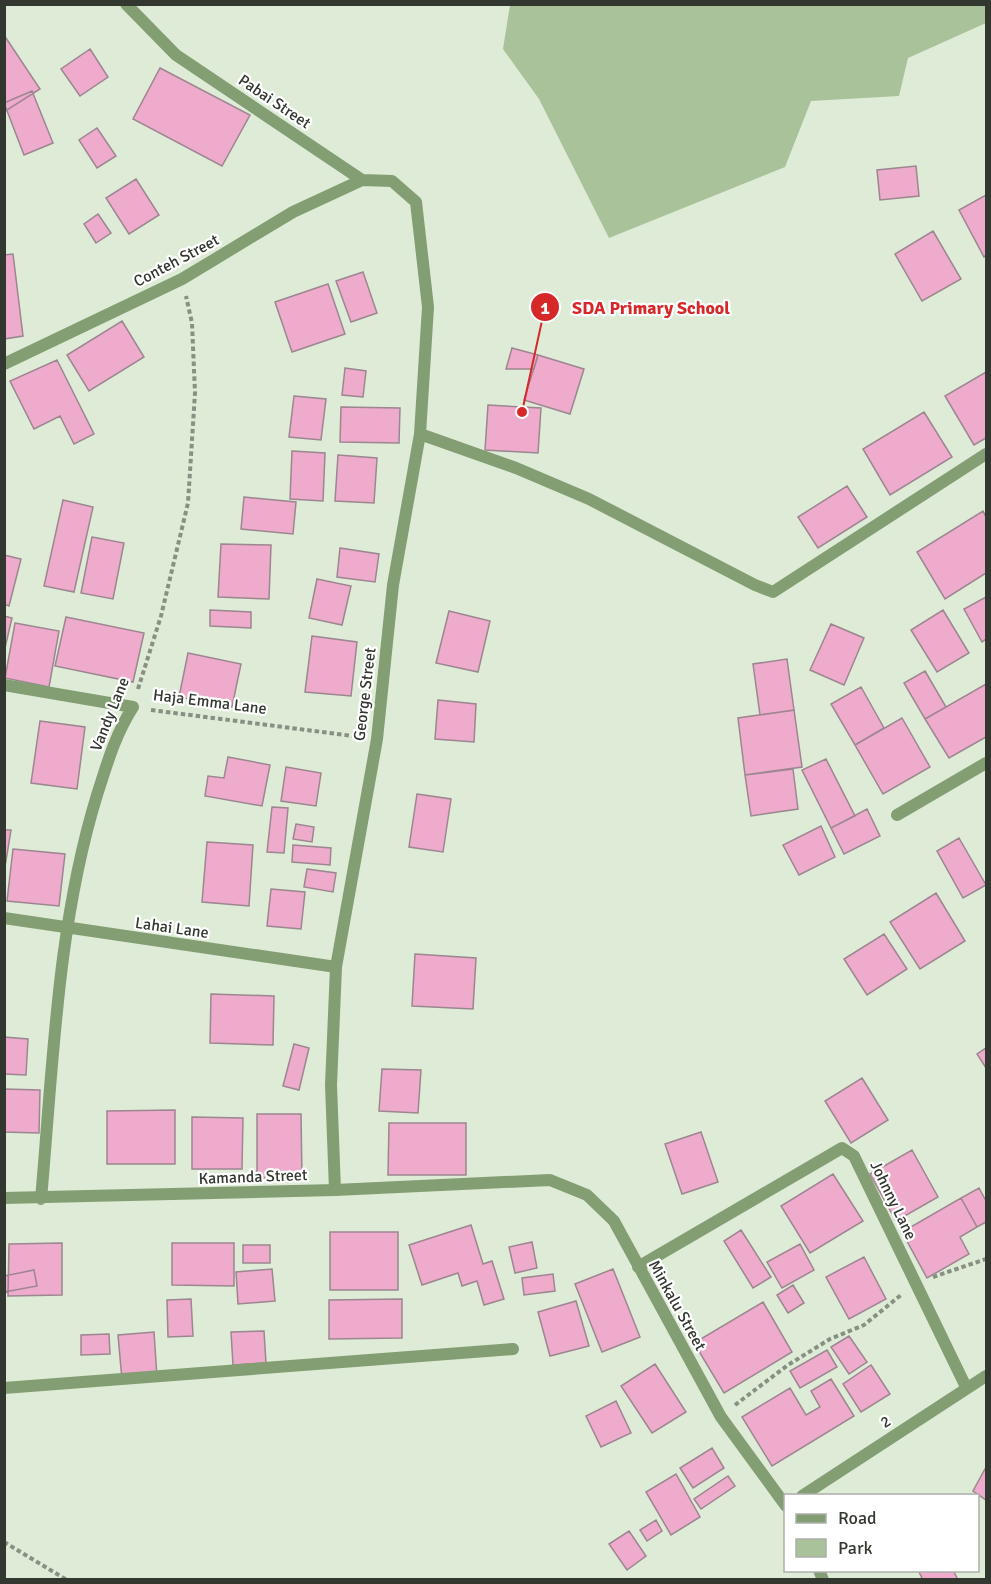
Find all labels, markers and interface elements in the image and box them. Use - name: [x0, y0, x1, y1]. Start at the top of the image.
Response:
- street label: Pabai Street: [234, 70, 315, 134]
- street label: Conteh Street: [130, 230, 223, 292]
- callout: SDA Primary School: [530, 289, 742, 325]
- text: 1: [540, 297, 550, 319]
- text: SDA Primary School: [572, 297, 730, 319]
- street label: George Street: [349, 646, 381, 742]
- street label: Vandy Lane: [86, 675, 134, 754]
- street label: Haja Emma Lane: [152, 685, 268, 719]
- street label: Lahai Lane: [134, 913, 210, 943]
- street label: Johnny Lane: [865, 1158, 921, 1243]
- street label: Kamanda Street: [198, 1165, 308, 1189]
- street label: Minkalu Street: [644, 1257, 710, 1355]
- street label: 2: [876, 1411, 895, 1433]
- legend: [784, 1494, 979, 1572]
- text: Road: [838, 1507, 877, 1529]
- text: Park: [838, 1537, 873, 1559]

